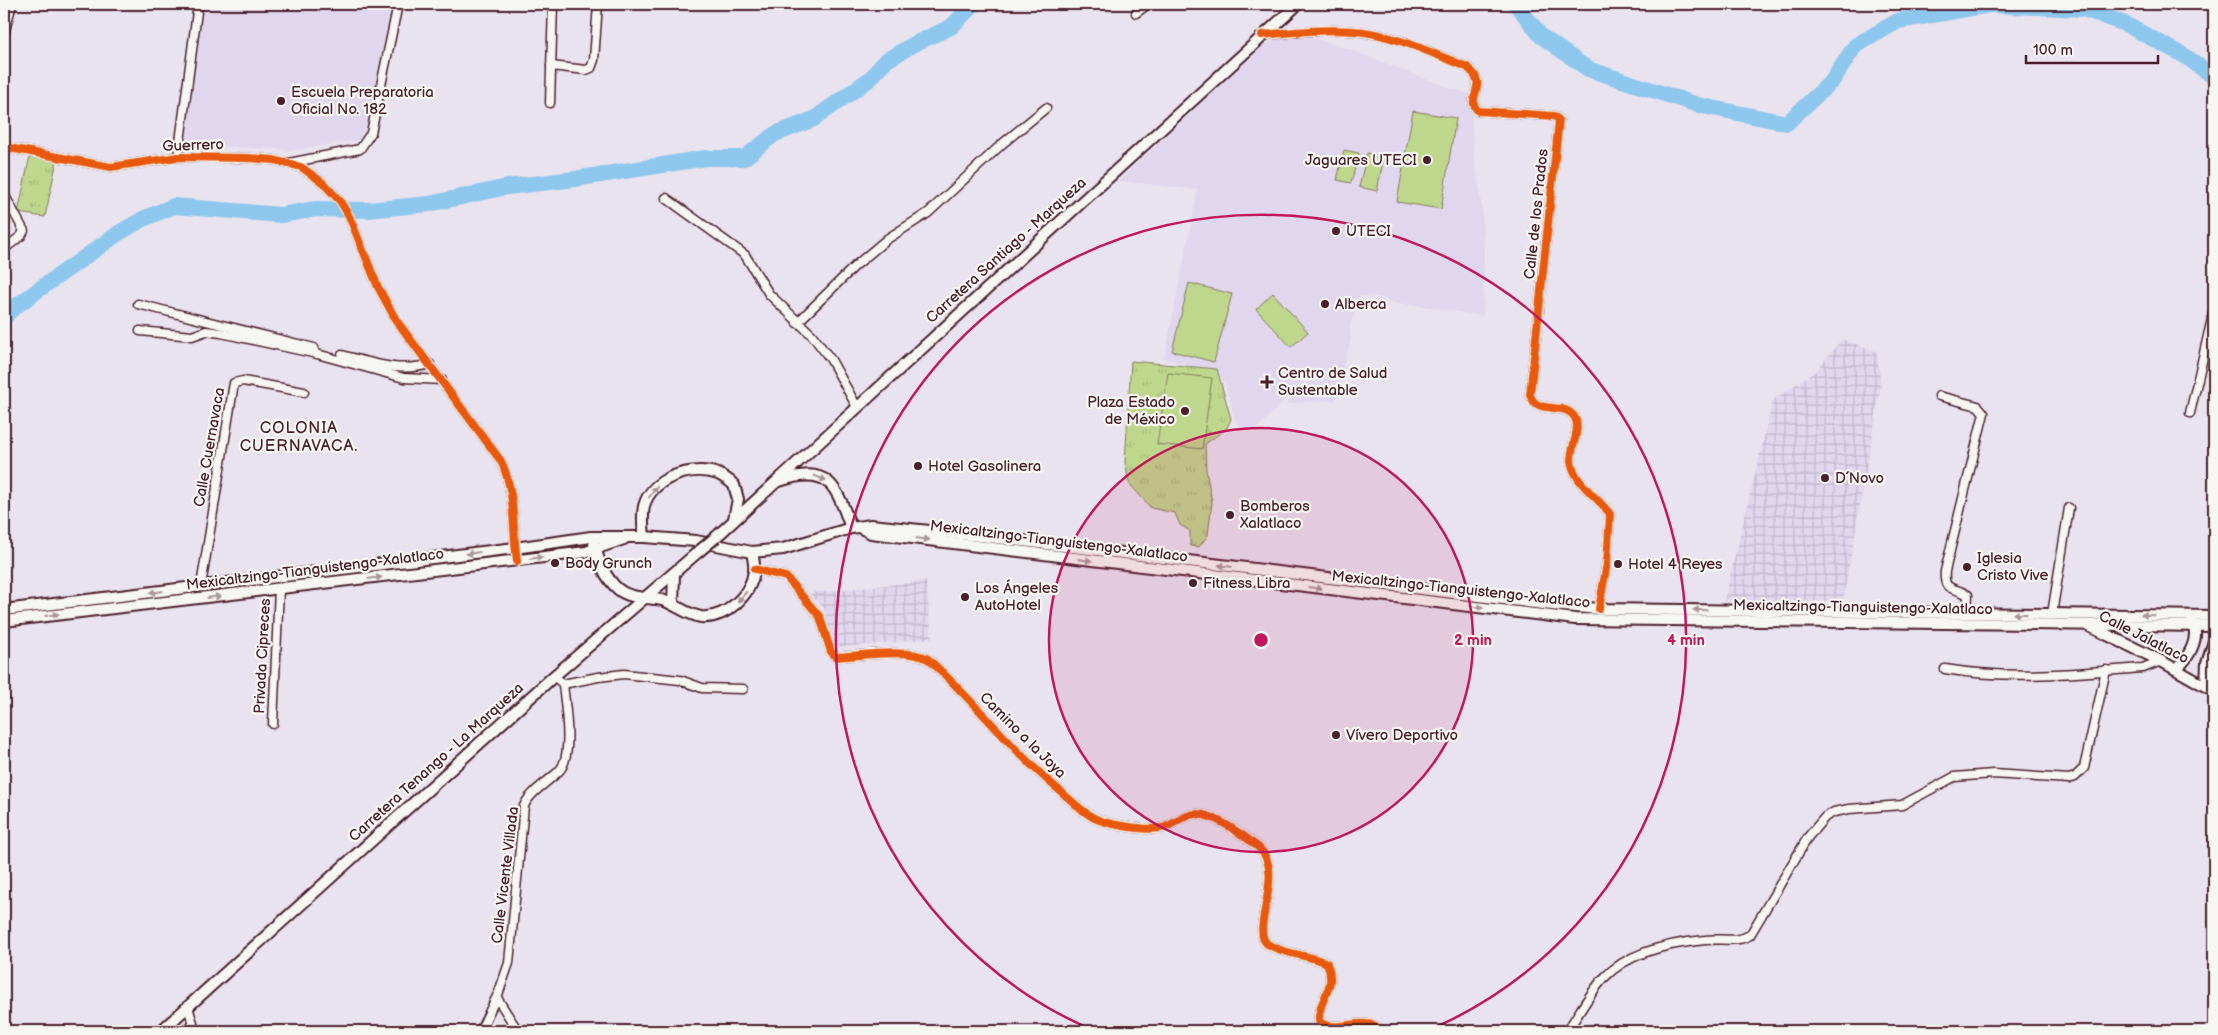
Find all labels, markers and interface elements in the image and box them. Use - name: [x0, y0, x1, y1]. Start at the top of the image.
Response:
- scale bar: [2026, 32, 2158, 64]
- text: 100 m: [2033, 41, 2073, 60]
- place label: Escuela Preparatoria Oficial No. 182: [291, 83, 434, 119]
- marker: Escuela Preparatoria Oficial No. 182: [275, 95, 287, 107]
- street label: Guerrero: [162, 135, 224, 156]
- street label: Calle de los Prados: [1520, 147, 1553, 280]
- place label: Jaguares UTECI: [1305, 151, 1417, 170]
- marker: Jaguares UTECI: [1421, 154, 1433, 166]
- street label: Carretera Santiago - Marqueza: [922, 173, 1090, 327]
- place label: UTECI: [1346, 222, 1391, 241]
- marker: UTECI: [1330, 225, 1342, 237]
- place label: Alberca: [1335, 295, 1386, 314]
- marker: Alberca: [1319, 298, 1331, 310]
- place label: Centro de Salud Sustentable: [1278, 364, 1387, 400]
- marker: Centro de Salud Sustentable: [1260, 375, 1274, 389]
- street label: Calle Cuernavaca: [190, 386, 229, 508]
- place label: Plaza Estado de México: [1087, 393, 1175, 429]
- marker: Plaza Estado de México: [1179, 405, 1191, 417]
- district label: COLONIA CUERNAVACA.: [240, 419, 358, 456]
- place label: Hotel Gasolinera: [928, 457, 1041, 476]
- marker: Hotel Gasolinera: [912, 460, 924, 472]
- place label: D´Novo: [1835, 469, 1884, 488]
- marker: D´Novo: [1819, 472, 1831, 484]
- one-way arrow: [813, 475, 827, 483]
- one-way arrow: [648, 485, 658, 498]
- place label: Bomberos Xalatlaco: [1239, 497, 1310, 533]
- marker: Bomberos Xalatlaco: [1224, 509, 1236, 521]
- street label: Mexicaltzingo-Tianguistengo-Xalatlaco: [929, 516, 1189, 567]
- one-way arrow: [916, 535, 932, 543]
- street label: Mexicaltzingo-Tianguistengo-Xalatlaco: [185, 544, 445, 595]
- one-way arrow: [465, 549, 481, 557]
- place label: Iglesia Cristo Vive: [1977, 549, 2049, 585]
- one-way arrow: [529, 554, 545, 562]
- place label: Body Grunch: [565, 554, 652, 573]
- place label: Hotel 4 Reyes: [1628, 555, 1723, 574]
- one-way arrow: [1077, 556, 1093, 564]
- marker: Body Grunch: [549, 557, 561, 569]
- marker: Hotel 4 Reyes: [1612, 558, 1624, 570]
- marker: Iglesia Cristo Vive: [1961, 561, 1973, 573]
- one-way arrow: [1217, 562, 1233, 570]
- street label: Mexicaltzingo-Tianguistengo-Xalatlaco: [1331, 566, 1591, 613]
- one-way arrow: [367, 573, 383, 581]
- place label: Fitness Libra: [1203, 574, 1291, 593]
- marker: Fitness Libra: [1187, 577, 1199, 589]
- place label: Los Ángeles AutoHotel: [975, 579, 1059, 615]
- one-way arrow: [1308, 584, 1324, 592]
- one-way arrow: [147, 588, 163, 596]
- one-way arrow: [736, 590, 747, 603]
- marker: Los Ángeles AutoHotel: [959, 591, 971, 603]
- one-way arrow: [206, 593, 222, 601]
- street label: Mexicaltzingo-Tianguistengo-Xalatlaco: [1733, 596, 1993, 619]
- street label: Privada Cipreces: [250, 597, 275, 714]
- one-way arrow: [1469, 603, 1485, 611]
- one-way arrow: [1692, 606, 1708, 614]
- street label: Calle Jalatlaco: [2096, 607, 2192, 668]
- one-way arrow: [2012, 610, 2028, 618]
- one-way arrow: [44, 611, 60, 619]
- one-way arrow: [2140, 611, 2156, 619]
- centre of rings: [1252, 631, 1270, 649]
- text: 2 min: [1454, 631, 1492, 650]
- text: 4 min: [1667, 631, 1705, 650]
- street label: Carretera Tenango - La Marqueza: [345, 679, 528, 846]
- street label: Camino a la Joya: [975, 688, 1070, 783]
- place label: Vívero Deportivo: [1346, 726, 1458, 745]
- marker: Vívero Deportivo: [1330, 729, 1342, 741]
- street label: Calle Vicente Villada: [488, 805, 523, 945]

